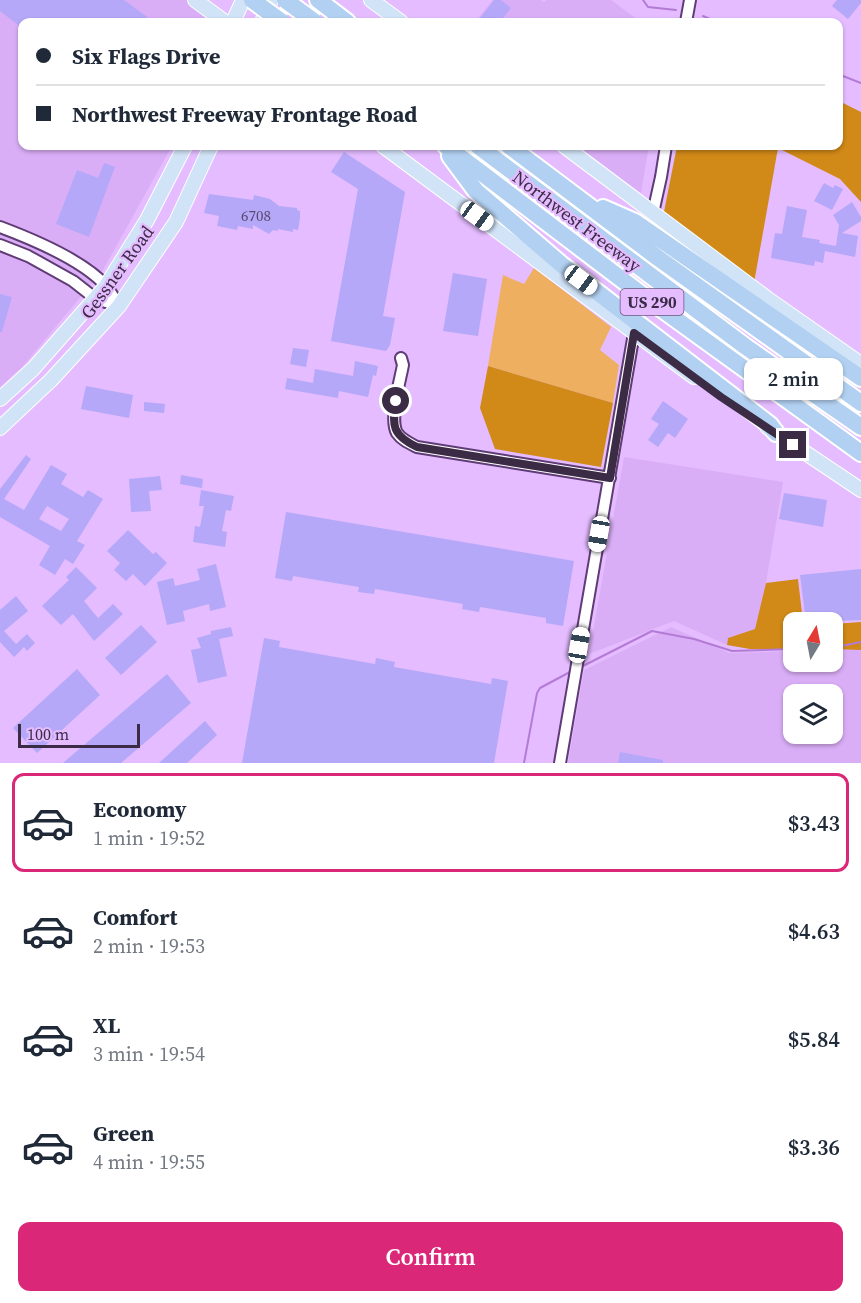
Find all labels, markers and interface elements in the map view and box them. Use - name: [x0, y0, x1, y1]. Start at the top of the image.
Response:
- text: Six Flags Drive: [72, 41, 220, 71]
- text: Northwest Freeway Frontage Road: [72, 99, 417, 129]
- street label: Northwest Freeway: [508, 164, 647, 278]
- car: [457, 198, 497, 234]
- house number: 6708: [241, 205, 271, 226]
- street label: Gessner Road: [75, 220, 159, 324]
- car: [561, 262, 601, 298]
- road number: US 290: [620, 289, 684, 315]
- callout: 2 min: [744, 358, 842, 400]
- text: 2 min: [768, 365, 819, 393]
- route start: [382, 387, 409, 414]
- route end: [779, 431, 806, 458]
- car: [587, 515, 611, 553]
- north arrow: [783, 612, 843, 672]
- map controls: [783, 612, 843, 744]
- car: [567, 626, 591, 664]
- button: layers: [783, 684, 843, 744]
- scale bar: [18, 721, 140, 748]
- text: 100 m: [27, 723, 69, 745]
- text: Economy: [93, 794, 187, 824]
- icon: car: [21, 796, 75, 850]
- text: $3.43: [788, 808, 840, 838]
- text: 1 min · 19:52: [93, 824, 205, 852]
- text: Comfort: [93, 902, 177, 932]
- icon: car: [21, 904, 75, 958]
- text: $4.63: [788, 916, 840, 946]
- text: 2 min · 19:53: [93, 932, 205, 960]
- text: XL: [93, 1010, 120, 1040]
- icon: car: [21, 1012, 75, 1066]
- text: $5.84: [788, 1024, 840, 1054]
- text: 3 min · 19:54: [93, 1040, 205, 1068]
- text: Green: [93, 1118, 154, 1148]
- icon: car: [21, 1120, 75, 1174]
- text: $3.36: [788, 1132, 840, 1162]
- text: 4 min · 19:55: [93, 1148, 205, 1176]
- button: Confirm: [18, 1222, 843, 1291]

